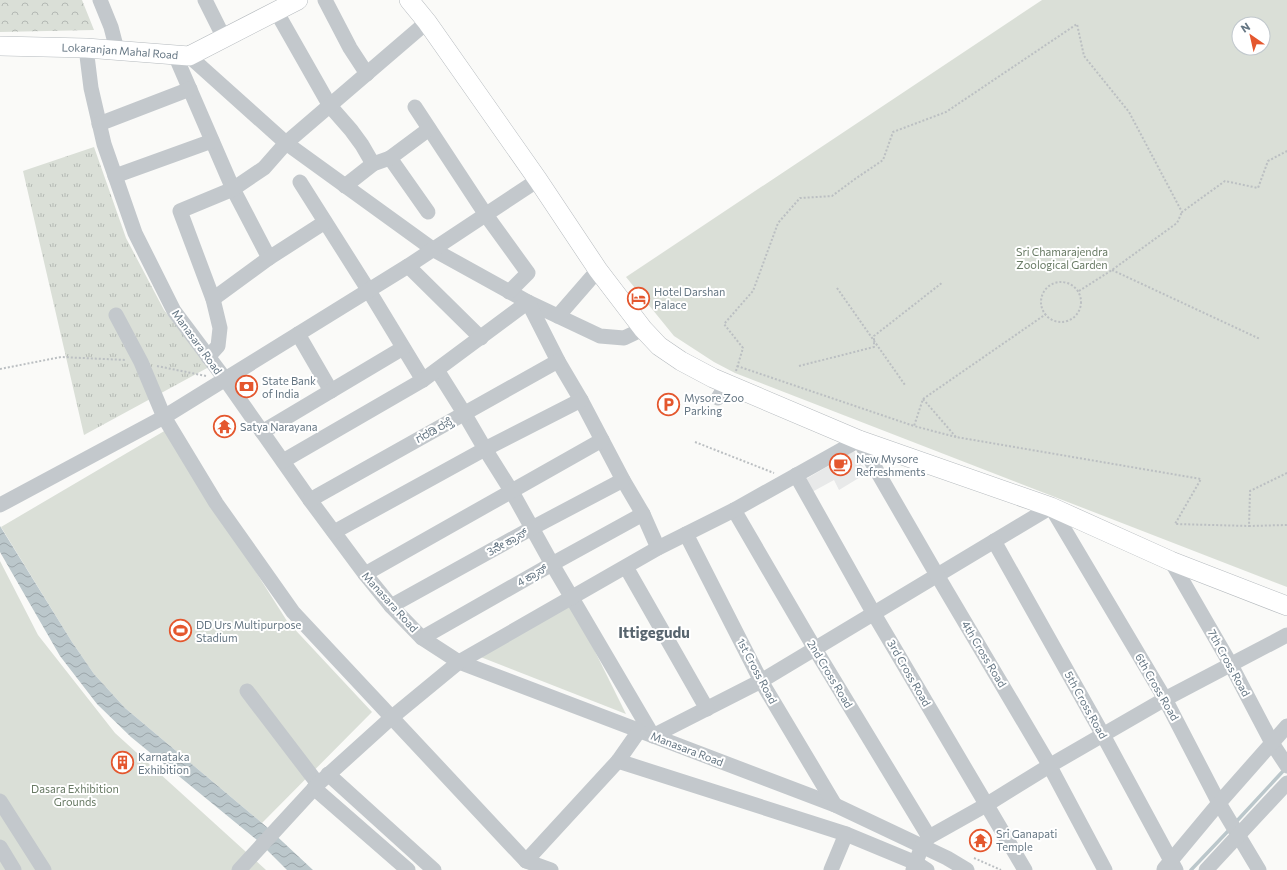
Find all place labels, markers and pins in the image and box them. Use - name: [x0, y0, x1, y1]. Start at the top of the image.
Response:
- hotel icon: Hotel Darshan Palace: [626, 285, 652, 311]
- place label: Hotel Darshan Palace: [654, 285, 725, 311]
- bank icon: State Bank of India: [234, 374, 260, 400]
- place label: State Bank of India: [262, 374, 316, 400]
- parking icon: Mysore Zoo Parking: [655, 391, 681, 417]
- place label: Mysore Zoo Parking: [684, 391, 744, 417]
- temple icon: Satya Narayana: [212, 414, 238, 440]
- place label: Satya Narayana: [240, 420, 318, 433]
- cafe icon: New Mysore Refreshments: [828, 452, 854, 478]
- place label: New Mysore Refreshments: [856, 452, 926, 478]
- sports icon: DD Urs Multipurpose Stadium: [168, 618, 194, 644]
- place label: DD Urs Multipurpose Stadium: [196, 618, 301, 644]
- building icon: Karnataka Exhibition: [109, 750, 135, 776]
- place label: Karnataka Exhibition: [138, 750, 190, 776]
- temple icon: Sri Ganapati Temple: [967, 827, 993, 853]
- place label: Sri Ganapati Temple: [996, 827, 1057, 853]

